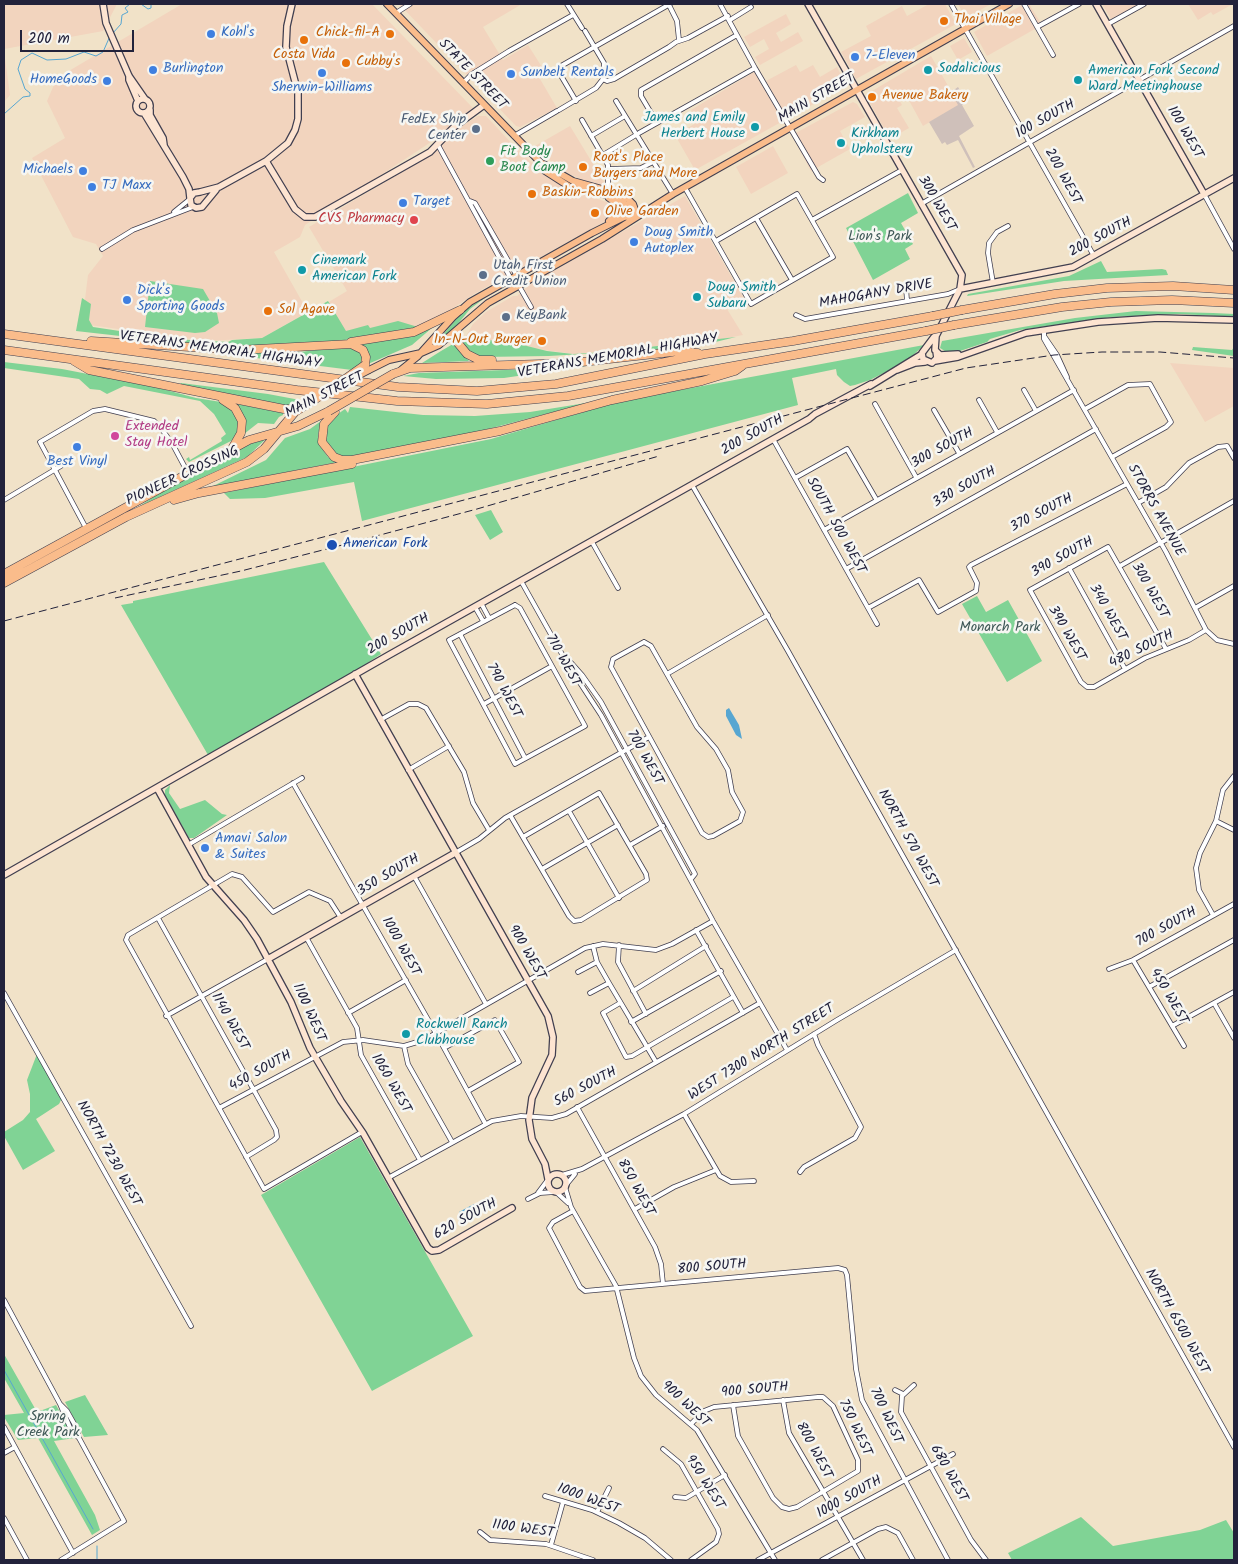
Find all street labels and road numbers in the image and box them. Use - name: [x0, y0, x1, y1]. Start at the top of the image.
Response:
- street label: STATE STREET: [434, 36, 510, 114]
- street label: MAIN STREET: [776, 70, 858, 128]
- street label: 100 SOUTH: [1013, 97, 1079, 143]
- street label: 100 WEST: [1162, 104, 1206, 162]
- street label: 200 WEST: [1040, 146, 1084, 208]
- street label: 300 WEST: [913, 173, 959, 235]
- street label: 200 SOUTH: [1067, 214, 1135, 262]
- street label: MAHOGANY DRIVE: [818, 277, 934, 313]
- street label: VETERANS MEMORIAL HIGHWAY: [118, 329, 322, 373]
- street label: VETERANS MEMORIAL HIGHWAY: [517, 331, 719, 383]
- street label: MAIN STREET: [283, 369, 367, 423]
- street label: 200 SOUTH: [719, 412, 787, 460]
- street label: 300 SOUTH: [909, 425, 977, 473]
- street label: PIONEER CROSSING: [124, 443, 242, 511]
- street label: STORRS AVENUE: [1123, 462, 1187, 560]
- street label: 330 SOUTH: [930, 464, 1000, 512]
- street label: SOUTH 500 WEST: [801, 475, 869, 577]
- street label: 370 SOUTH: [1008, 491, 1076, 537]
- street label: 390 SOUTH: [1029, 534, 1097, 582]
- street label: 300 WEST: [1127, 560, 1171, 622]
- street label: 340 WEST: [1085, 582, 1129, 644]
- street label: 390 WEST: [1043, 603, 1089, 665]
- street label: 200 SOUTH: [365, 610, 433, 660]
- street label: 480 SOUTH: [1107, 627, 1177, 673]
- street label: 710 WEST: [541, 632, 583, 690]
- street label: 790 WEST: [482, 661, 524, 721]
- street label: 700 WEST: [622, 728, 666, 788]
- street label: NORTH 570 WEST: [873, 787, 941, 891]
- street label: 350 SOUTH: [355, 851, 423, 901]
- street label: 700 SOUTH: [1133, 904, 1201, 952]
- street label: 1000 WEST: [377, 914, 423, 980]
- street label: 900 WEST: [504, 923, 548, 983]
- street label: 450 WEST: [1145, 966, 1191, 1028]
- street label: 1100 WEST: [288, 981, 328, 1045]
- street label: 1140 WEST: [206, 990, 252, 1054]
- street label: WEST 7300 NORTH STREET: [686, 1001, 838, 1105]
- street label: 450 SOUTH: [227, 1048, 295, 1096]
- street label: 1060 WEST: [366, 1051, 414, 1117]
- street label: 560 SOUTH: [552, 1064, 620, 1112]
- street label: NORTH 7230 WEST: [72, 1098, 144, 1210]
- street label: 850 WEST: [612, 1157, 658, 1219]
- street label: 620 SOUTH: [431, 1196, 501, 1244]
- street label: 800 SOUTH: [677, 1257, 747, 1279]
- street label: NORTH 6500 WEST: [1140, 1266, 1212, 1378]
- street label: 900 WEST: [657, 1378, 713, 1432]
- street label: 900 SOUTH: [721, 1380, 789, 1402]
- street label: 700 WEST: [865, 1385, 905, 1447]
- street label: 750 WEST: [834, 1397, 874, 1459]
- street label: 800 WEST: [791, 1420, 835, 1482]
- street label: 680 WEST: [925, 1442, 971, 1506]
- street label: 950 WEST: [681, 1453, 727, 1513]
- street label: 1000 SOUTH: [814, 1473, 886, 1523]
- street label: 1000 WEST: [555, 1481, 621, 1519]
- street label: 1100 WEST: [491, 1517, 555, 1543]

